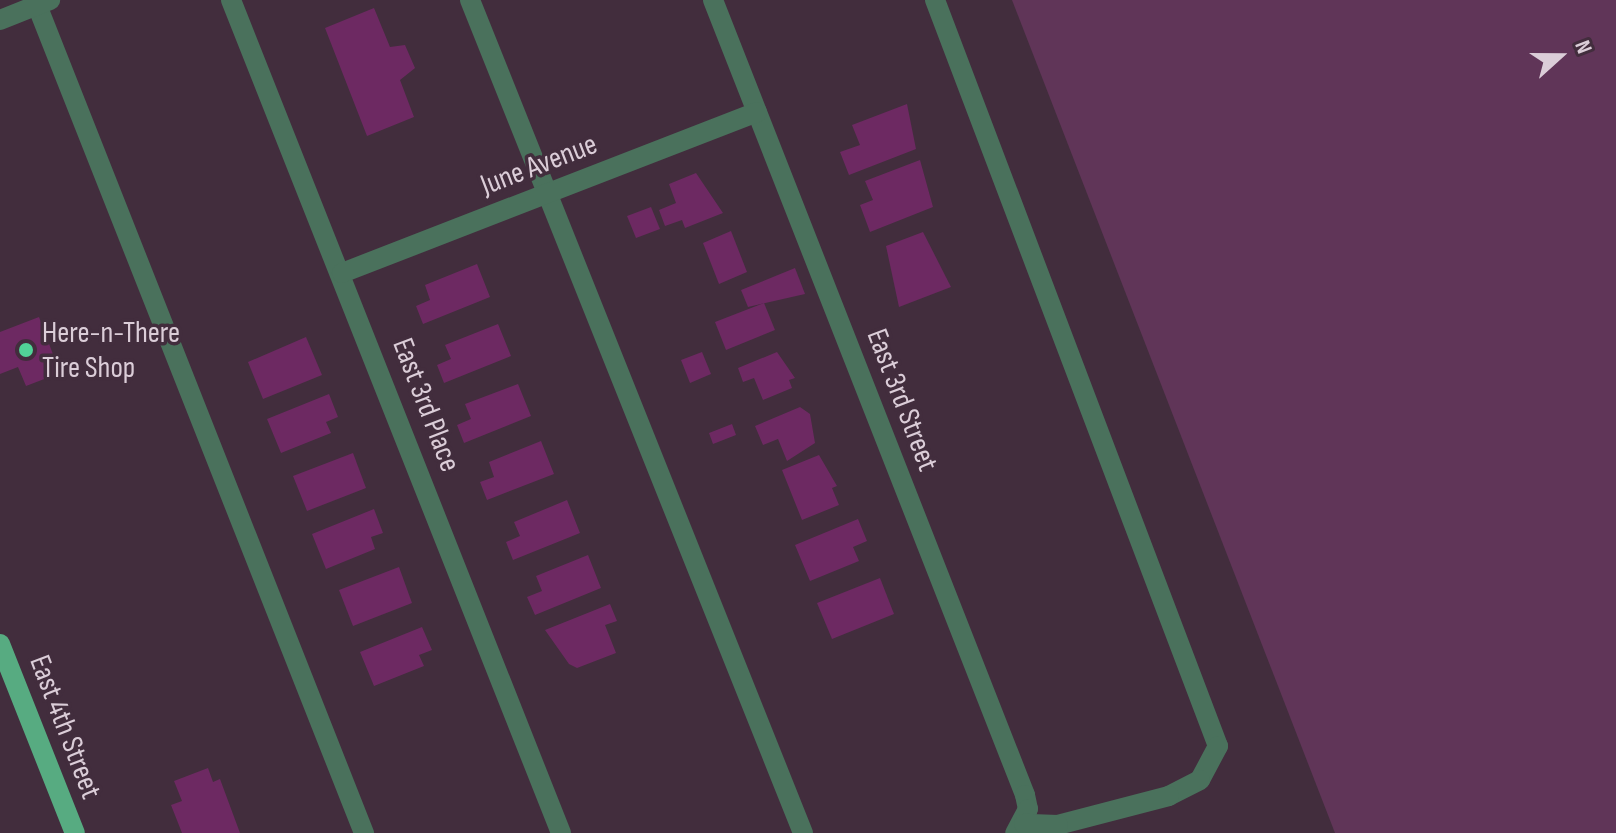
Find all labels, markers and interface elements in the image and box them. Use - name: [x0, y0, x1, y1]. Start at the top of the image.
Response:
- north arrow: [1520, 16, 1600, 96]
- text: N: [1568, 37, 1598, 58]
- street label: June Avenue: [476, 126, 602, 204]
- place label: Here-n-There Tire Shop: [42, 315, 180, 386]
- street label: East 3rd Street: [858, 324, 946, 476]
- street label: East 3rd Place: [384, 333, 468, 477]
- marker: Here-n-There Tire Shop: [17, 341, 35, 359]
- street label: East 4th Street: [21, 650, 109, 804]

